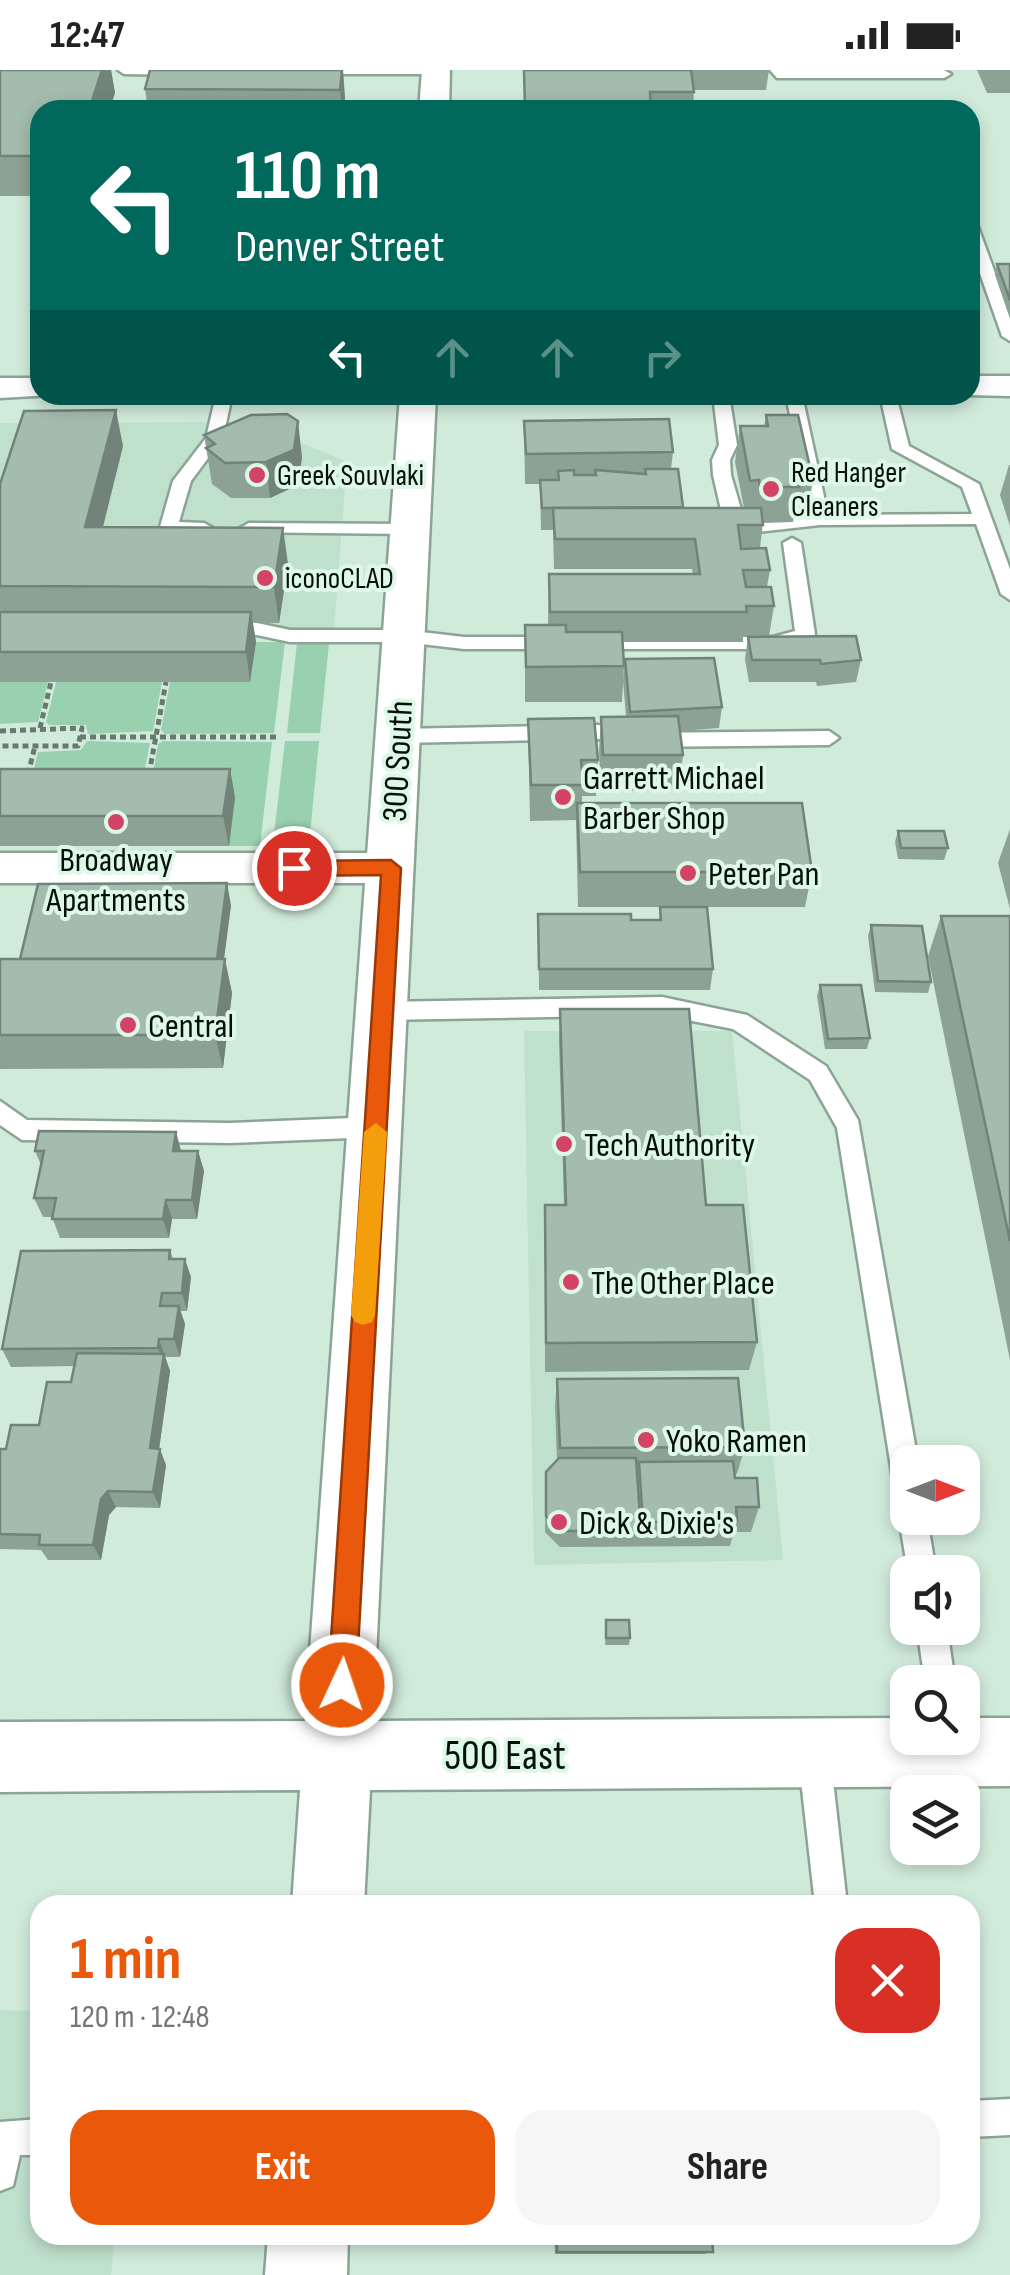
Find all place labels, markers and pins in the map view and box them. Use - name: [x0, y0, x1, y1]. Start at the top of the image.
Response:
- place label: Red Hanger Cleaners: [791, 455, 906, 525]
- place label: Greek Souvlaki: [277, 458, 424, 494]
- marker: Greek Souvlaki: [246, 464, 268, 486]
- marker: Red Hanger Cleaners: [760, 478, 782, 500]
- place label: iconoCLAD: [285, 561, 394, 597]
- marker: iconoCLAD: [254, 567, 276, 589]
- place label: Garrett Michael Barber Shop: [583, 757, 764, 840]
- marker: Garrett Michael Barber Shop: [552, 786, 574, 808]
- marker: Broadway Apartments: [105, 811, 127, 833]
- pin: [252, 826, 337, 911]
- place label: Broadway Apartments: [45, 839, 186, 922]
- place label: Peter Pan: [708, 853, 820, 896]
- marker: Peter Pan: [677, 862, 699, 884]
- place label: Central: [148, 1005, 234, 1048]
- marker: Central: [117, 1014, 139, 1036]
- place label: Tech Authority: [584, 1124, 755, 1167]
- marker: Tech Authority: [553, 1133, 575, 1155]
- place label: The Other Place: [591, 1262, 775, 1305]
- marker: The Other Place: [560, 1271, 582, 1293]
- place label: Yoko Ramen: [666, 1420, 807, 1463]
- marker: Yoko Ramen: [635, 1429, 657, 1451]
- place label: Dick & Dixie's: [579, 1502, 734, 1545]
- marker: Dick & Dixie's: [548, 1511, 570, 1533]

